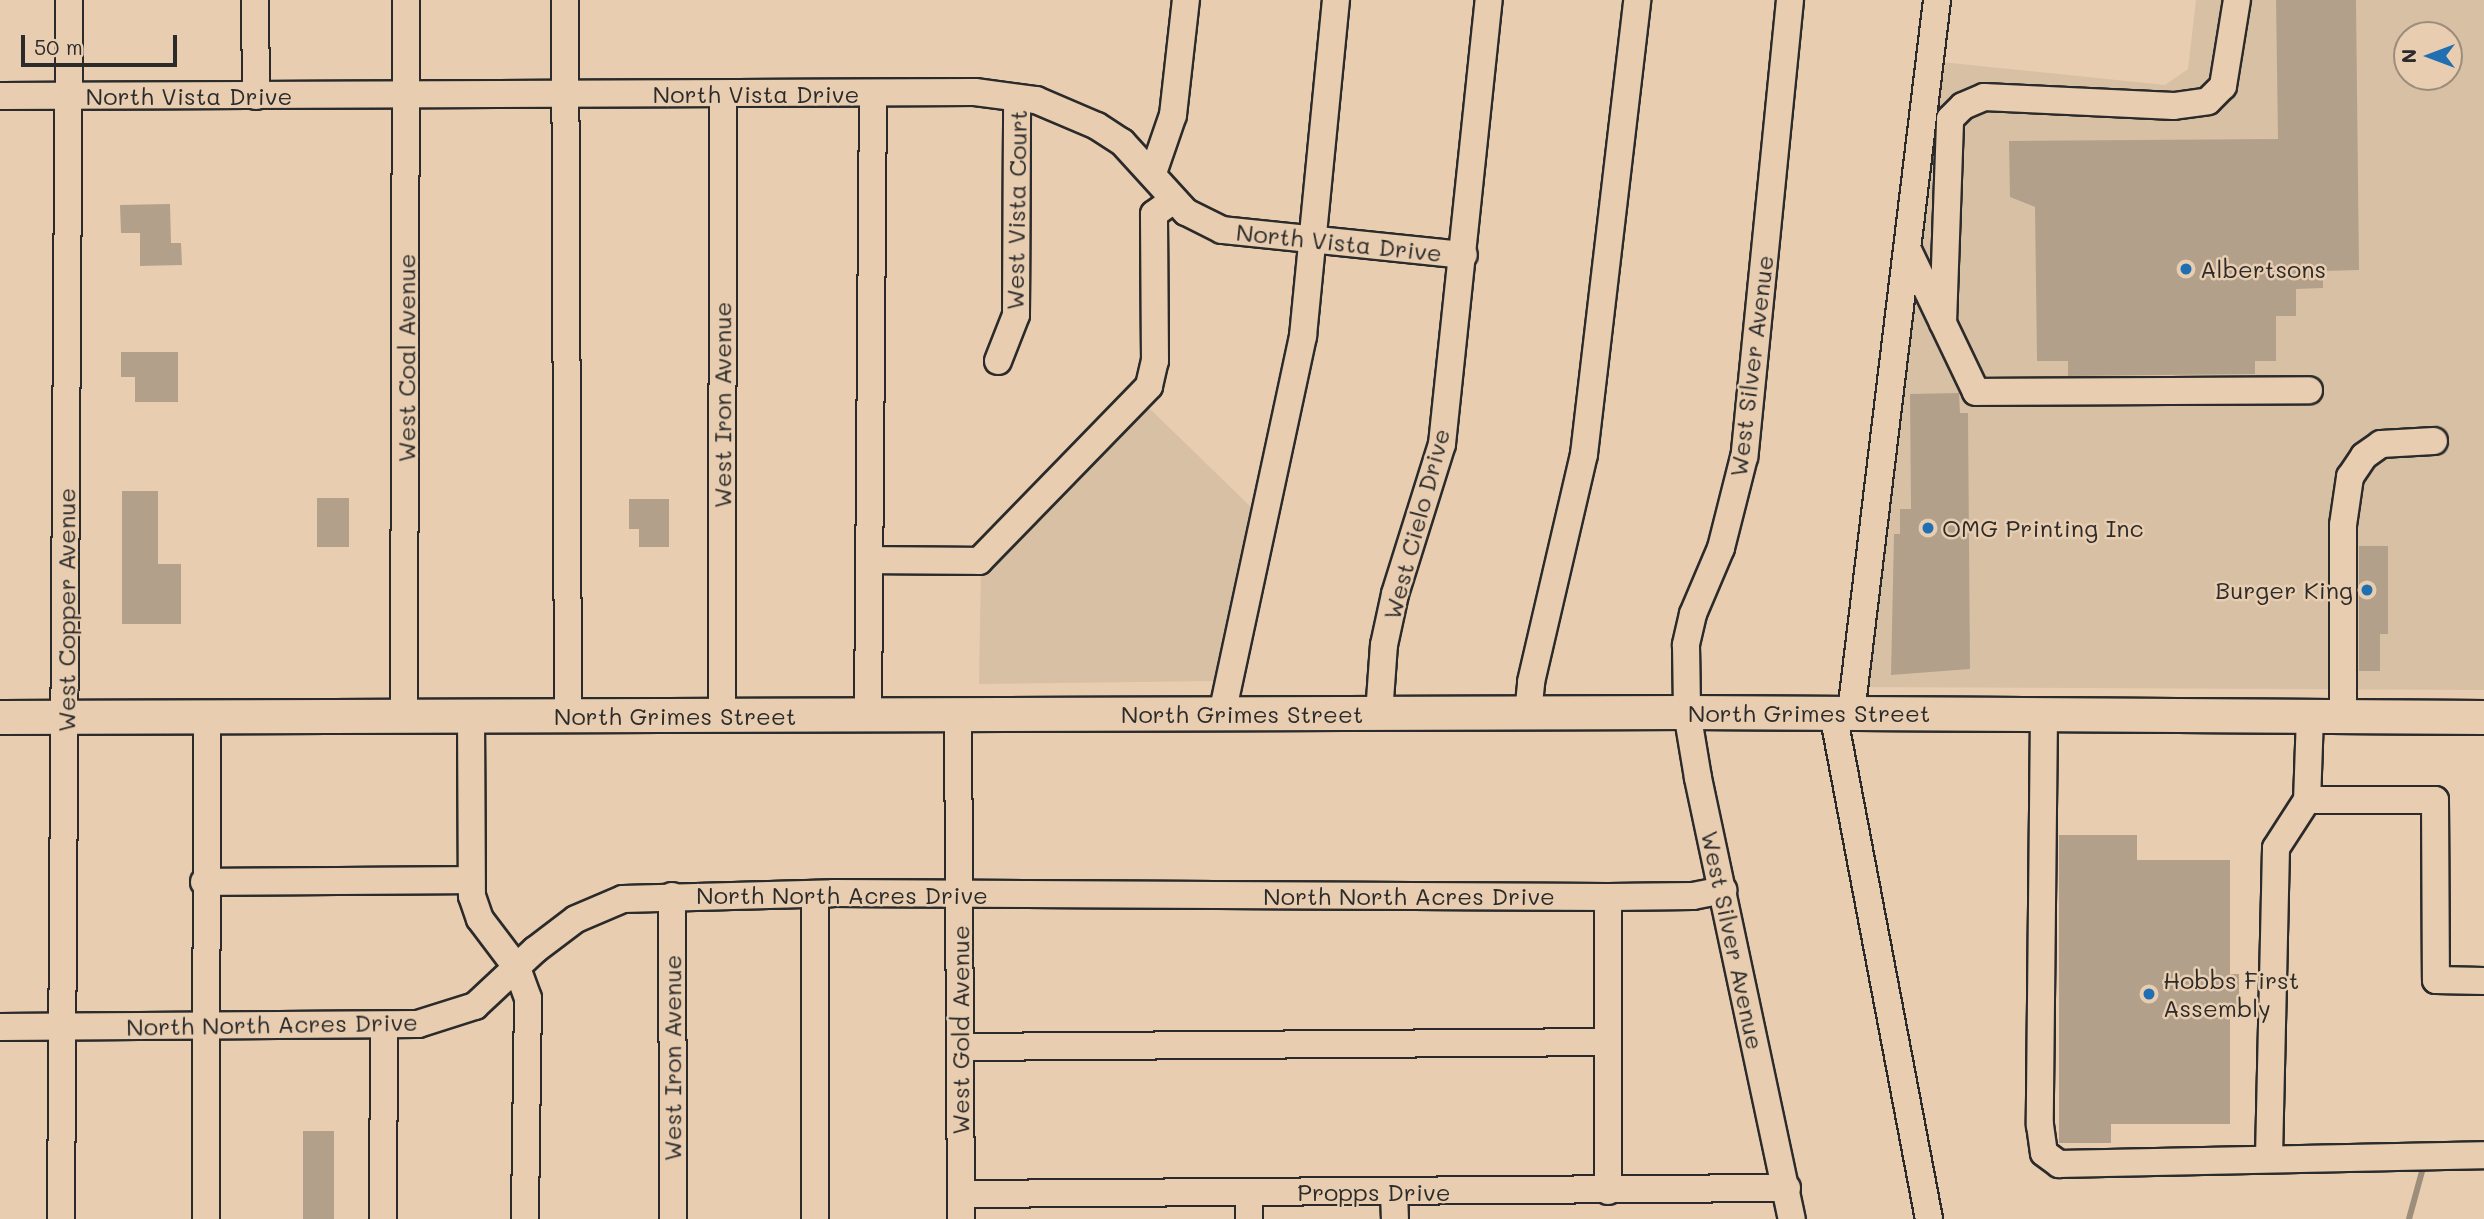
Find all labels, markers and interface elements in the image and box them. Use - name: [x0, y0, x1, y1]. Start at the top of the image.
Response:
- scale bar: [24, 21, 180, 65]
- north arrow: [2393, 21, 2463, 91]
- text: 50 m: [34, 33, 83, 60]
- text: N: [2396, 49, 2421, 63]
- street label: North Vista Drive: [653, 80, 859, 108]
- street label: North Vista Drive: [86, 82, 292, 110]
- street label: West Vista Court: [1000, 109, 1032, 311]
- street label: North Vista Drive: [1235, 217, 1443, 267]
- street label: West Coal Avenue: [392, 254, 420, 462]
- street label: West Silver Avenue: [1723, 254, 1779, 478]
- place label: Albertsons: [2200, 255, 2326, 283]
- marker: Albertsons: [2178, 261, 2194, 277]
- street label: West Iron Avenue: [708, 302, 736, 508]
- street label: West Cielo Drive: [1377, 425, 1455, 623]
- street label: West Copper Avenue: [52, 488, 80, 732]
- place label: OMG Printing Inc: [1942, 514, 2144, 542]
- marker: OMG Printing Inc: [1920, 520, 1936, 536]
- place label: Burger King: [2215, 576, 2353, 604]
- marker: Burger King: [2359, 582, 2375, 598]
- street label: North Grimes Street: [1688, 699, 1930, 727]
- street label: North Grimes Street: [1121, 700, 1363, 728]
- street label: North Grimes Street: [554, 702, 796, 730]
- street label: West Silver Avenue: [1696, 828, 1770, 1052]
- street label: North North Acres Drive: [696, 881, 988, 909]
- street label: North North Acres Drive: [1263, 882, 1555, 910]
- street label: West Gold Avenue: [946, 925, 974, 1135]
- street label: West Iron Avenue: [658, 955, 686, 1161]
- place label: Hobbs First Assembly: [2163, 966, 2299, 1022]
- marker: Hobbs First Assembly: [2141, 986, 2157, 1002]
- street label: North North Acres Drive: [126, 1007, 418, 1041]
- street label: Propps Drive: [1297, 1178, 1451, 1206]

